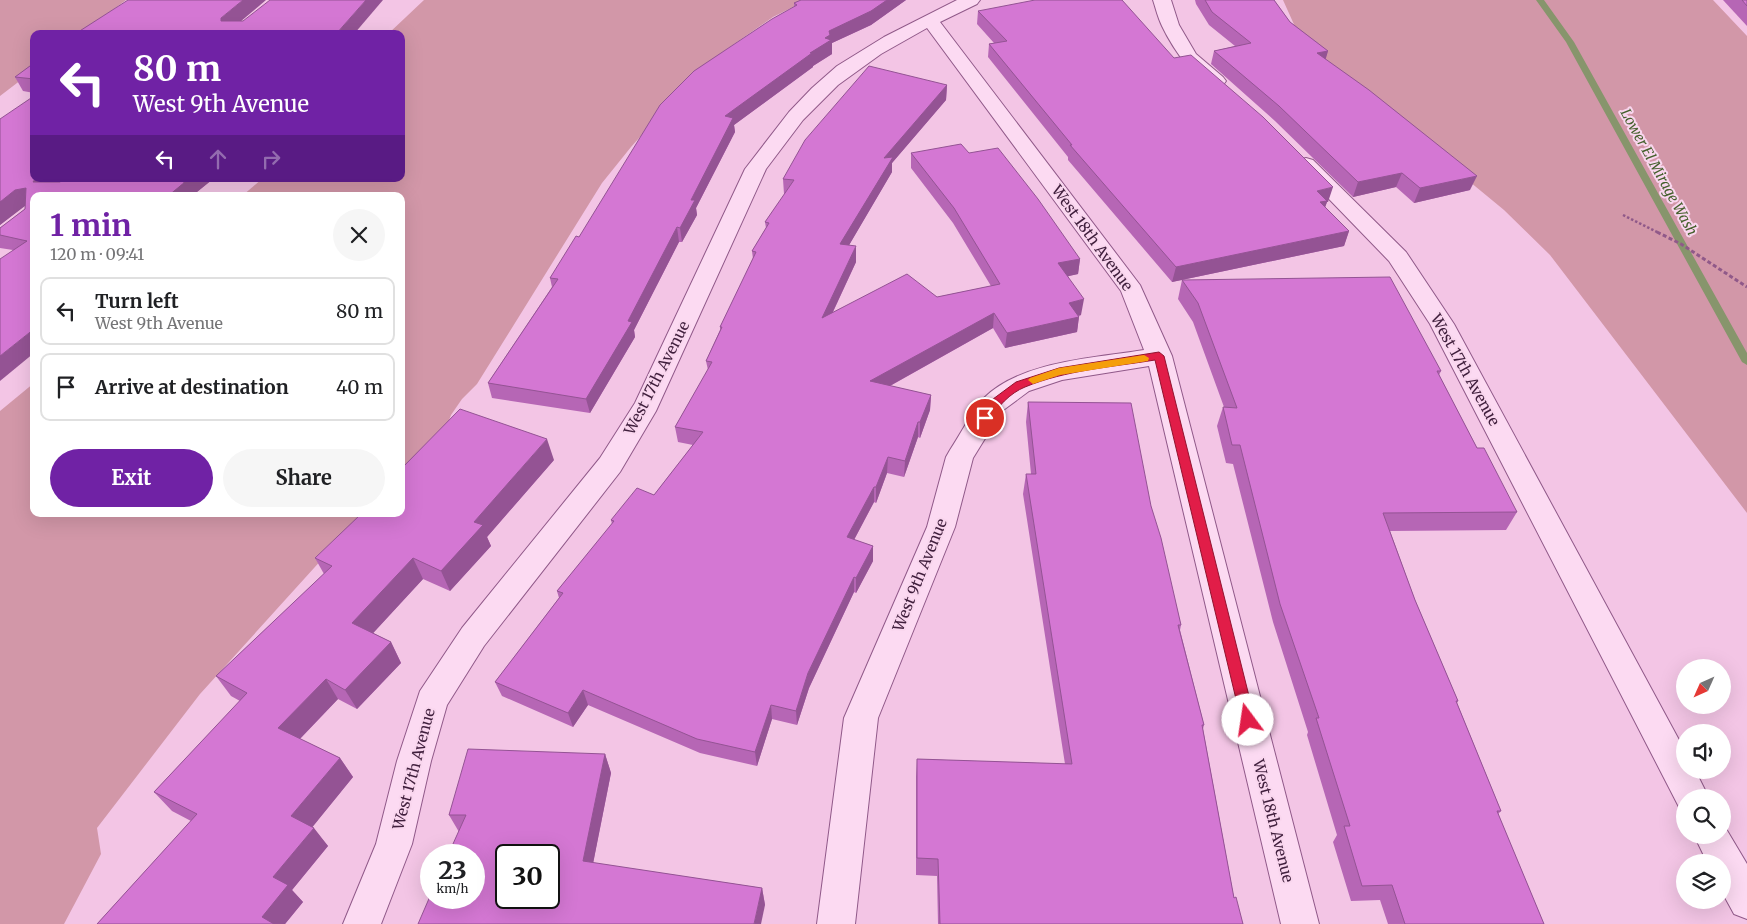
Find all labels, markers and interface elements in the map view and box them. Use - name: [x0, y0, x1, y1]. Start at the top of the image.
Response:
- text: 80 m: [133, 47, 221, 91]
- icon: left: [50, 50, 115, 115]
- text: West 9th Avenue: [133, 90, 309, 118]
- water label: Lower El Mirage Wash: [1617, 106, 1701, 238]
- icon: left: [151, 145, 179, 173]
- icon: ahead: [204, 145, 232, 173]
- icon: right: [257, 145, 285, 173]
- street label: West 18th Avenue: [1047, 180, 1137, 294]
- text: 1 min: [50, 206, 132, 244]
- button: close: [333, 209, 385, 261]
- text: 120 m · 09:41: [50, 244, 144, 264]
- text: Turn left: [95, 289, 179, 313]
- icon: left: [52, 297, 80, 325]
- text: 80 m: [336, 299, 383, 323]
- street label: West 17th Avenue: [1426, 310, 1504, 429]
- text: West 9th Avenue: [95, 313, 223, 333]
- street label: West 17th Avenue: [619, 318, 693, 439]
- icon: arrive: [52, 373, 80, 401]
- text: Arrive at destination: [95, 375, 289, 399]
- text: 40 m: [336, 375, 383, 399]
- pin: [964, 397, 1006, 439]
- icon: arrive: [971, 404, 999, 432]
- button: Exit: [50, 449, 213, 507]
- button: Share: [223, 449, 385, 507]
- street label: West 9th Avenue: [888, 515, 951, 635]
- north arrow: [1676, 659, 1731, 714]
- map controls: [1676, 659, 1731, 909]
- position arrow: [1221, 693, 1273, 745]
- street label: West 17th Avenue: [388, 706, 439, 833]
- button: sound: [1676, 724, 1731, 779]
- street label: West 18th Avenue: [1249, 756, 1298, 885]
- button: search: [1676, 789, 1731, 844]
- speed limit sign: 30: [495, 844, 560, 909]
- text: 23: [438, 854, 467, 886]
- button: layers: [1676, 854, 1731, 909]
- text: km/h: [437, 881, 468, 896]

